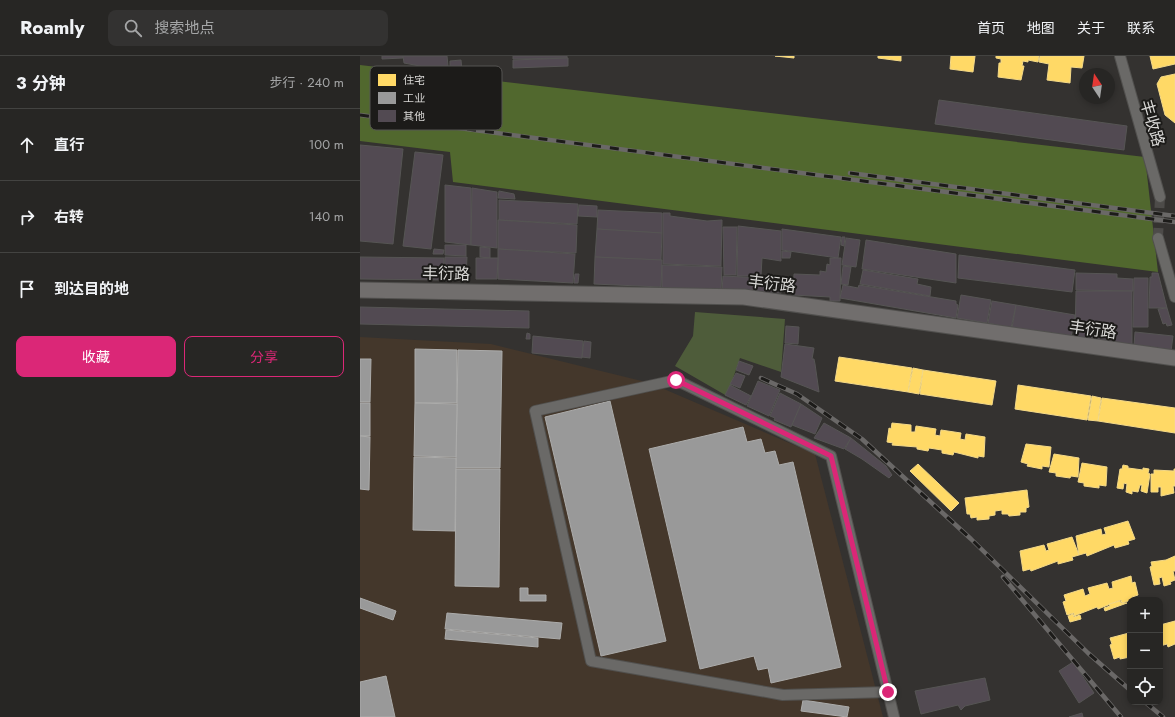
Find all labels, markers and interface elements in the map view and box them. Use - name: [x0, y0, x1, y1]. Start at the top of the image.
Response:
- search box: [108, 10, 388, 46]
- text: Roamly: [20, 14, 84, 41]
- icon: search: [122, 17, 144, 39]
- text: 搜索地点: [154, 17, 214, 39]
- text: 首页: [977, 18, 1005, 38]
- text: 地图: [1027, 18, 1055, 38]
- text: 关于: [1077, 18, 1105, 38]
- text: 联系: [1127, 18, 1155, 38]
- legend: [370, 66, 502, 130]
- north arrow: [1079, 68, 1115, 104]
- text: 3 分钟: [16, 71, 66, 95]
- text: 住宅: [403, 72, 425, 88]
- text: 步行 · 240 m: [269, 73, 344, 92]
- text: 工业: [403, 90, 425, 106]
- street label: 丰收路: [1135, 97, 1170, 149]
- text: 其他: [403, 108, 425, 124]
- icon: ahead: [16, 134, 38, 156]
- text: 直行: [54, 134, 84, 156]
- text: 100 m: [309, 135, 344, 154]
- icon: right: [16, 206, 38, 228]
- text: 右转: [54, 206, 84, 228]
- text: 140 m: [309, 207, 344, 226]
- street label: 丰衍路: [422, 262, 470, 285]
- street label: 丰衍路: [747, 269, 797, 298]
- icon: arrive: [16, 278, 38, 300]
- text: 到达目的地: [54, 278, 129, 300]
- street label: 丰衍路: [1068, 315, 1118, 344]
- button: 收藏: [16, 336, 176, 377]
- button: 分享: [184, 336, 344, 377]
- route start: [667, 371, 685, 389]
- map controls: [1127, 597, 1163, 705]
- button: +: [1127, 597, 1163, 633]
- button: −: [1127, 633, 1163, 669]
- button: locate: [1127, 669, 1163, 705]
- route end: [879, 683, 897, 701]

